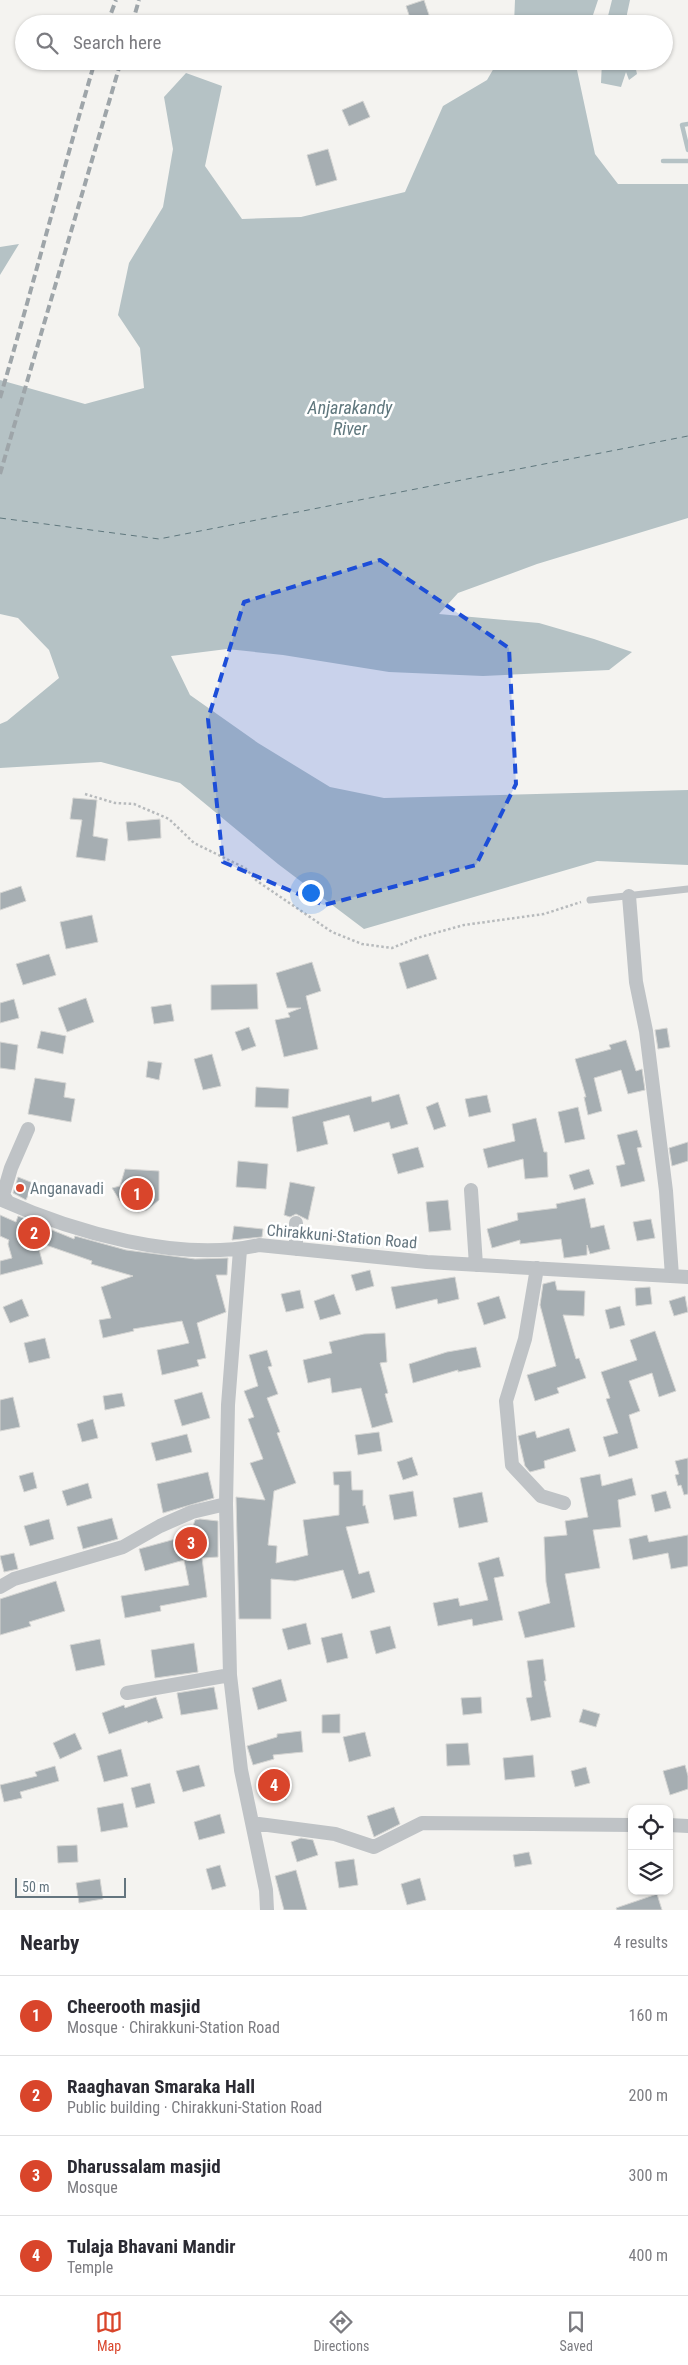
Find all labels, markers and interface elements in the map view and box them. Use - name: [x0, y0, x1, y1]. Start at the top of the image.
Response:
- search box: [15, 15, 673, 70]
- icon: search: [33, 29, 61, 57]
- text: Search here: [73, 31, 161, 54]
- water label: Anjarakandy River: [307, 397, 393, 439]
- your location: [298, 880, 324, 906]
- pin: 1: [121, 1175, 153, 1213]
- place label: Anganavadi: [30, 1179, 104, 1198]
- marker: Anganavadi: [14, 1182, 26, 1194]
- pin: 2: [18, 1214, 50, 1252]
- street label: Chirakkuni-Station Road: [266, 1220, 418, 1253]
- pin: 3: [175, 1524, 207, 1562]
- pin: 4: [258, 1766, 290, 1804]
- map controls: [628, 1805, 673, 1895]
- button: locate: [628, 1805, 673, 1850]
- button: layers: [628, 1850, 673, 1895]
- scale bar: [15, 1875, 126, 1898]
- text: 50 m: [22, 1879, 50, 1895]
- text: Nearby: [20, 1931, 79, 1955]
- text: 4 results: [613, 1933, 668, 1952]
- text: Cheerooth masjid: [67, 1995, 200, 2018]
- text: 1: [32, 2006, 40, 2025]
- text: 160 m: [629, 2006, 668, 2025]
- text: Mosque · Chirakkuni-Station Road: [67, 2018, 280, 2037]
- text: Raaghavan Smaraka Hall: [67, 2075, 255, 2098]
- text: 2: [32, 2086, 40, 2105]
- text: 200 m: [629, 2086, 668, 2105]
- text: Public building · Chirakkuni-Station Road: [67, 2098, 322, 2117]
- text: Dharussalam masjid: [67, 2155, 221, 2178]
- text: 3: [32, 2166, 40, 2185]
- text: 300 m: [629, 2166, 668, 2185]
- text: Mosque: [67, 2178, 118, 2197]
- text: Tulaja Bhavani Mandir: [67, 2235, 236, 2258]
- text: 4: [32, 2246, 40, 2265]
- text: 400 m: [629, 2246, 668, 2265]
- text: Temple: [67, 2258, 113, 2277]
- tab: Map: [95, 2308, 123, 2354]
- tab: Directions: [313, 2308, 369, 2354]
- tab: Saved: [560, 2308, 593, 2354]

